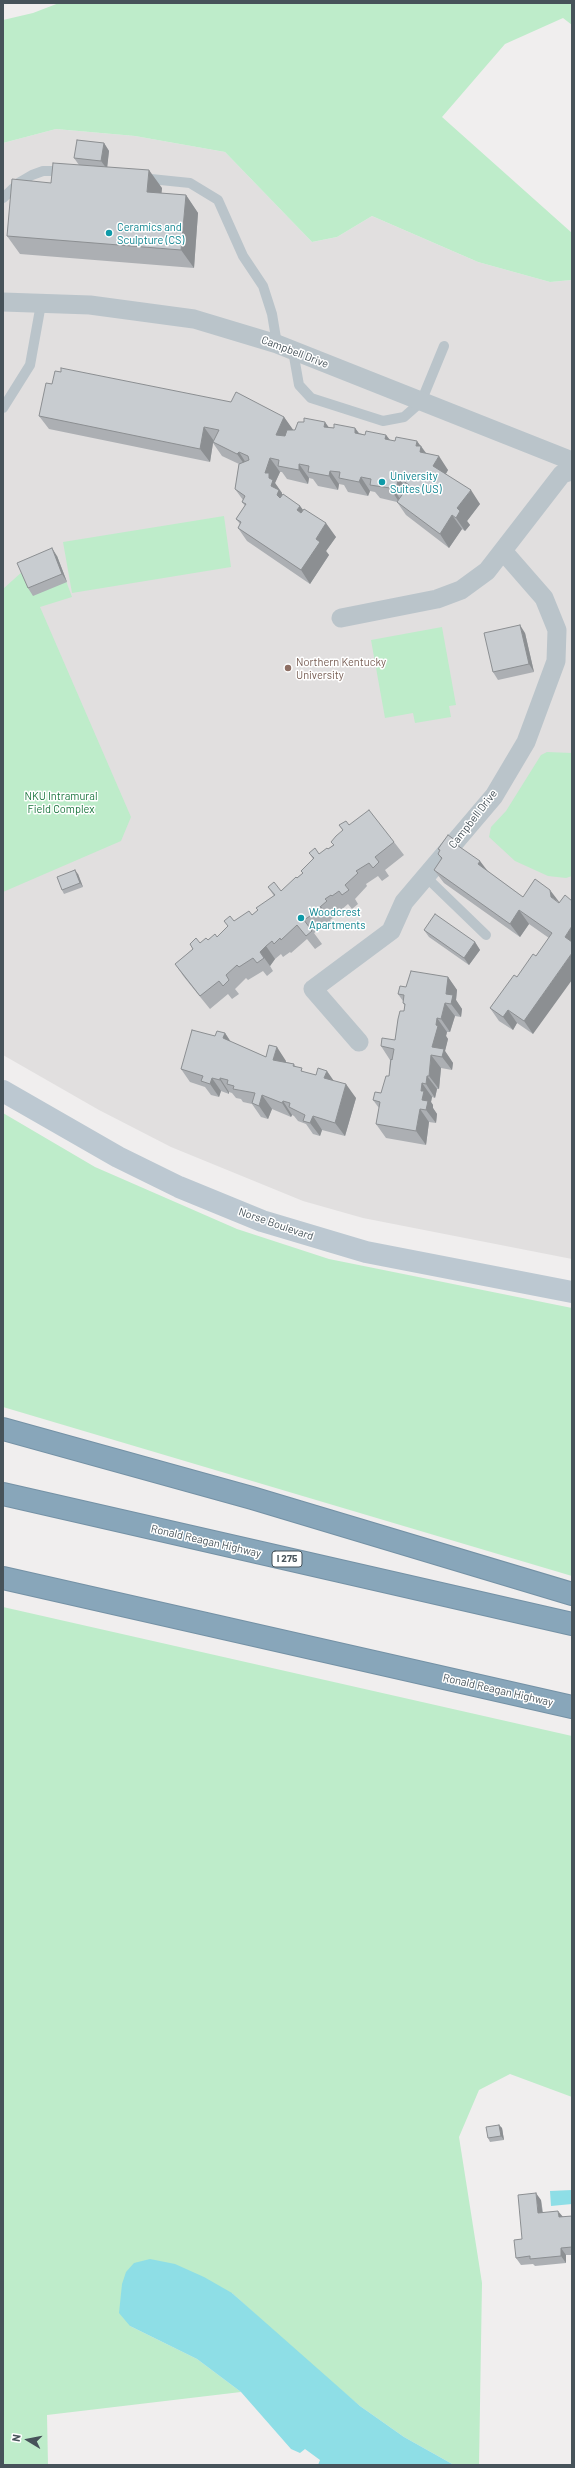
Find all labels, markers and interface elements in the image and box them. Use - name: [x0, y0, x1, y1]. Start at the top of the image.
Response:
- place label: Ceramics and Sculpture (CS): [117, 220, 184, 246]
- marker: Ceramics and Sculpture (CS): [104, 228, 114, 238]
- street label: Campbell Drive: [260, 333, 330, 371]
- place label: University Suites (US): [390, 469, 442, 495]
- marker: University Suites (US): [377, 477, 387, 487]
- place label: Northern Kentucky University: [296, 655, 386, 681]
- marker: Northern Kentucky University: [283, 663, 293, 673]
- street label: Campbell Drive: [446, 787, 500, 851]
- park label: NKU Intramural Field Complex: [25, 789, 97, 815]
- place label: Woodcrest Apartments: [309, 905, 366, 931]
- marker: Woodcrest Apartments: [296, 913, 306, 923]
- street label: Norse Boulevard: [237, 1205, 315, 1243]
- street label: Ronald Reagan Highway: [150, 1522, 262, 1560]
- road number: I 275: [272, 1551, 302, 1567]
- street label: Ronald Reagan Highway: [442, 1671, 554, 1709]
- north arrow: [8, 2420, 48, 2460]
- text: N: [9, 2433, 23, 2443]

